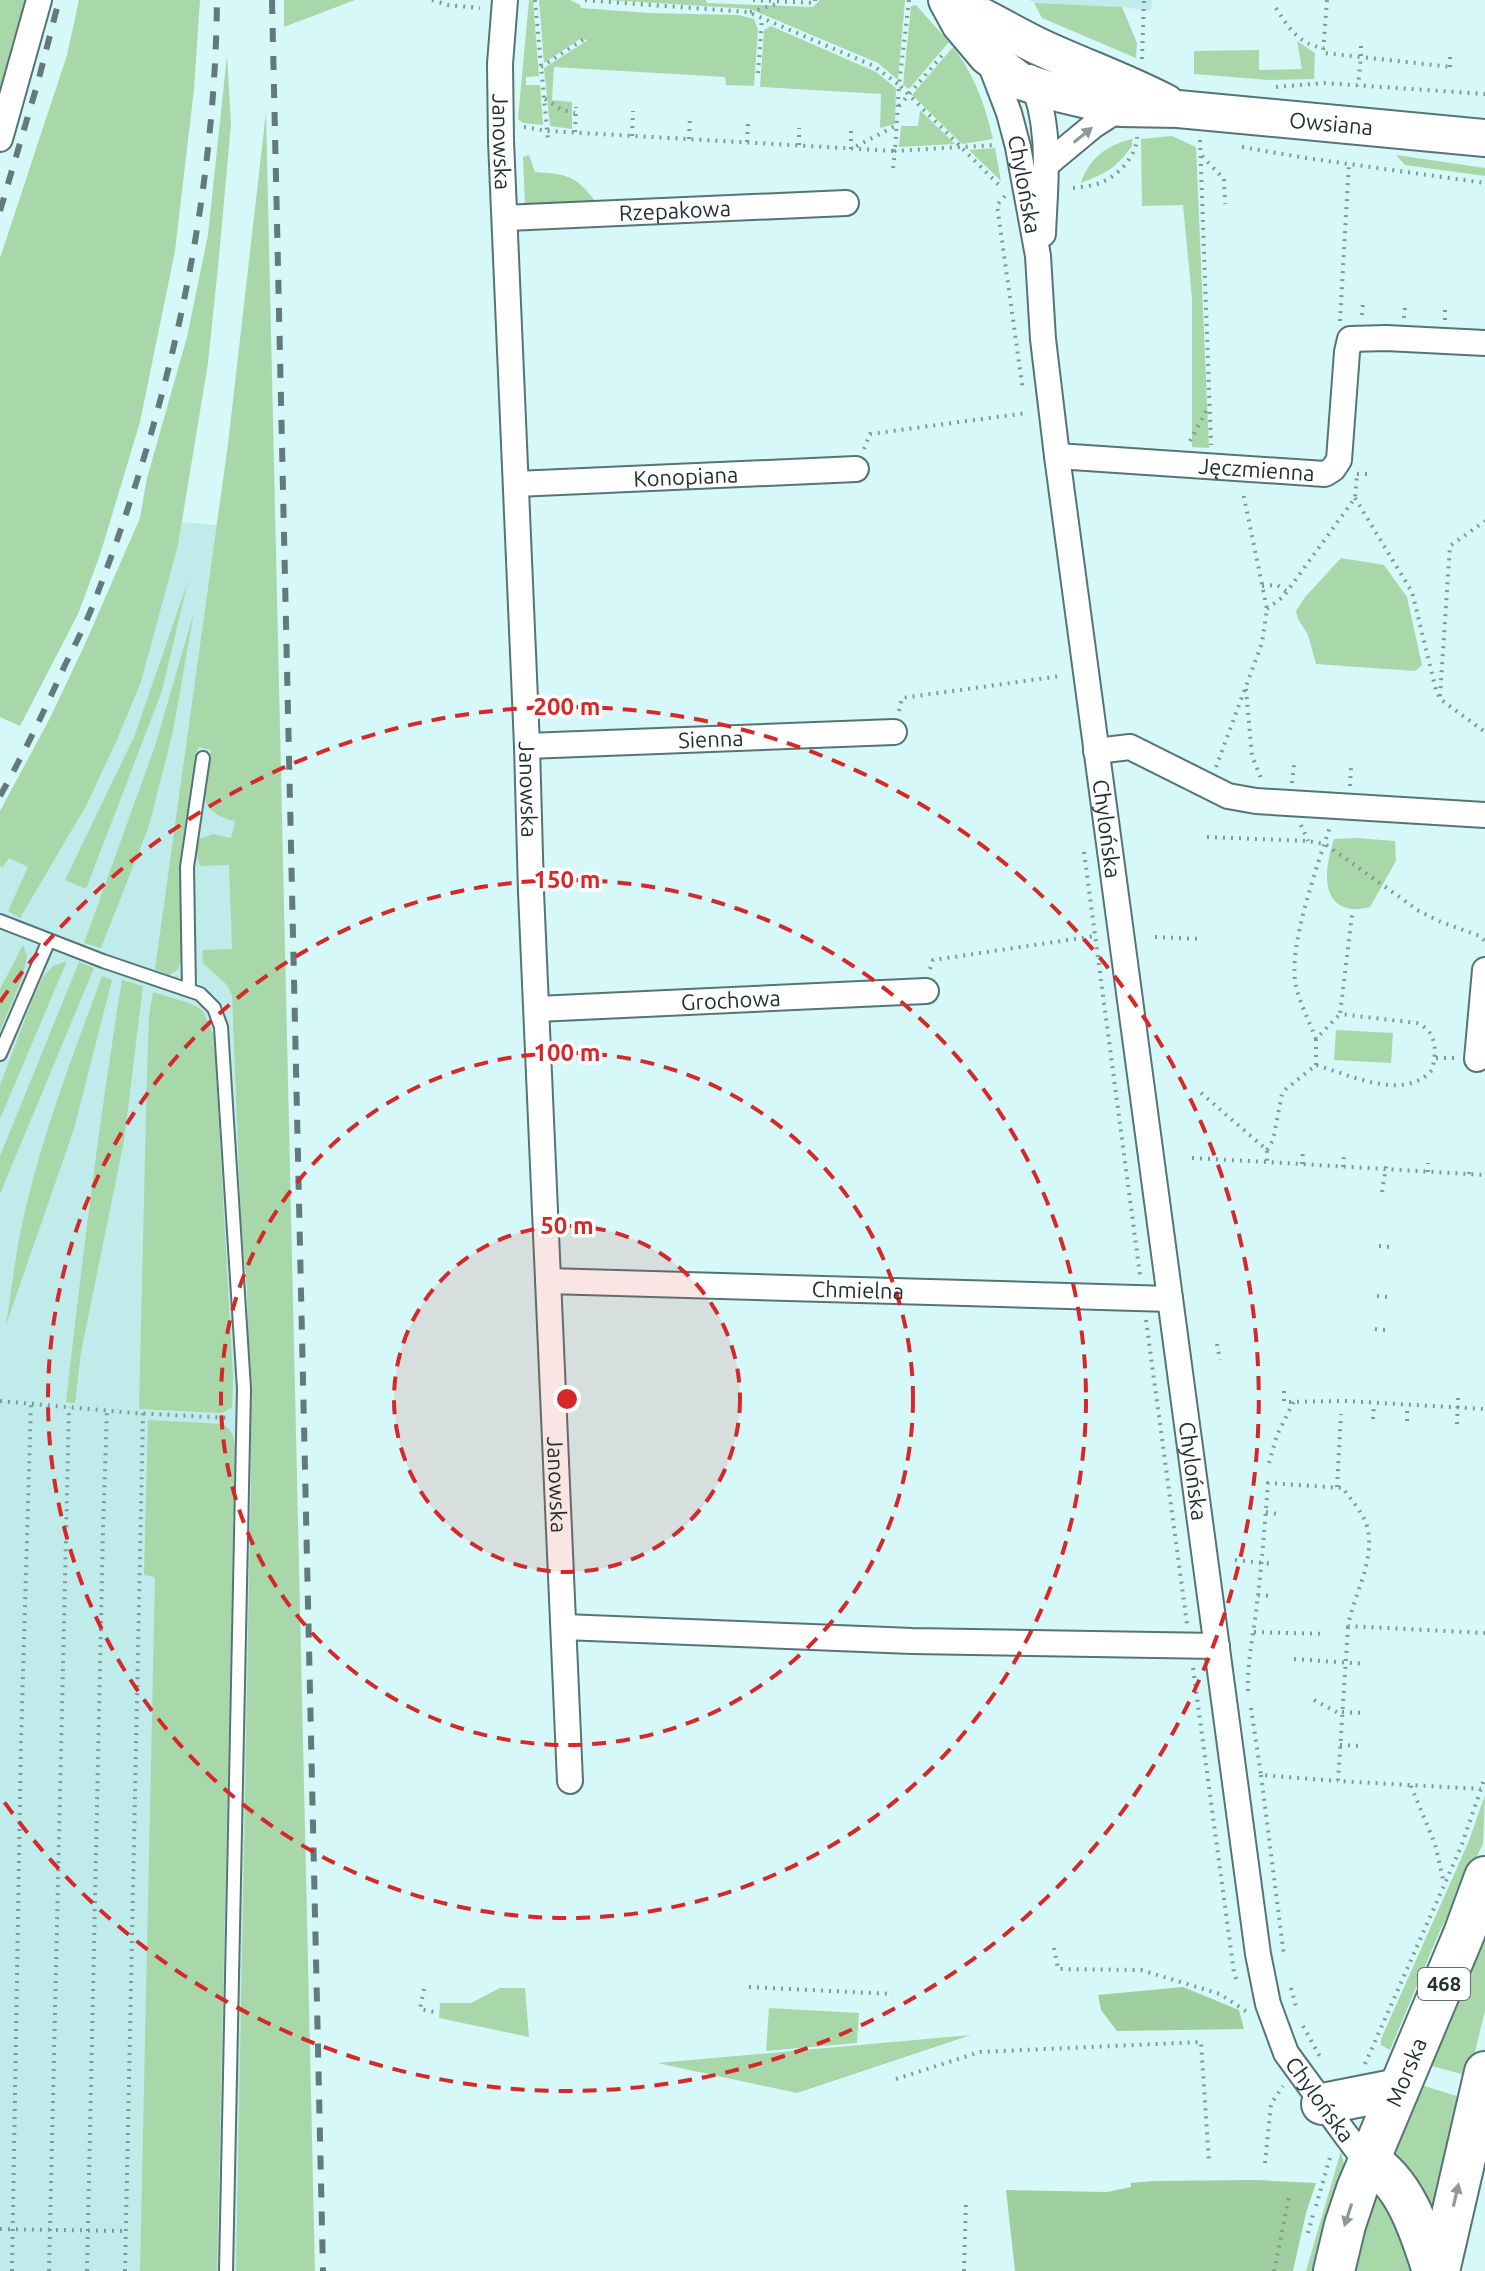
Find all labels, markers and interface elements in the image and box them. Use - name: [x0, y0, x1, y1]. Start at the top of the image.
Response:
- street label: Janowska: [488, 93, 516, 191]
- street label: Owsiana: [1288, 107, 1374, 139]
- one-way arrow: [1072, 127, 1092, 144]
- street label: Chylońska: [1003, 132, 1047, 235]
- street label: Rzepakowa: [618, 195, 731, 225]
- street label: Jęczmienna: [1198, 453, 1315, 485]
- street label: Konopiana: [633, 461, 739, 491]
- text: 200 m: [534, 693, 600, 720]
- street label: Sienna: [678, 725, 744, 752]
- street label: Janowska: [515, 741, 543, 838]
- street label: Chylońska: [1089, 778, 1127, 880]
- text: 150 m: [534, 866, 600, 893]
- street label: Grochowa: [680, 985, 781, 1014]
- text: 100 m: [534, 1039, 600, 1066]
- text: 50 m: [540, 1212, 594, 1239]
- street label: Chmielna: [811, 1276, 904, 1303]
- centre of rings: [553, 1385, 581, 1413]
- street label: Chylońska: [1175, 1420, 1213, 1522]
- street label: Janowska: [543, 1436, 572, 1533]
- road number: 468: [1418, 1968, 1470, 2000]
- street label: Morska: [1380, 2034, 1431, 2110]
- street label: Chylońska: [1281, 2052, 1360, 2147]
- one-way arrow: [1450, 2182, 1463, 2207]
- one-way arrow: [1342, 2203, 1354, 2227]

